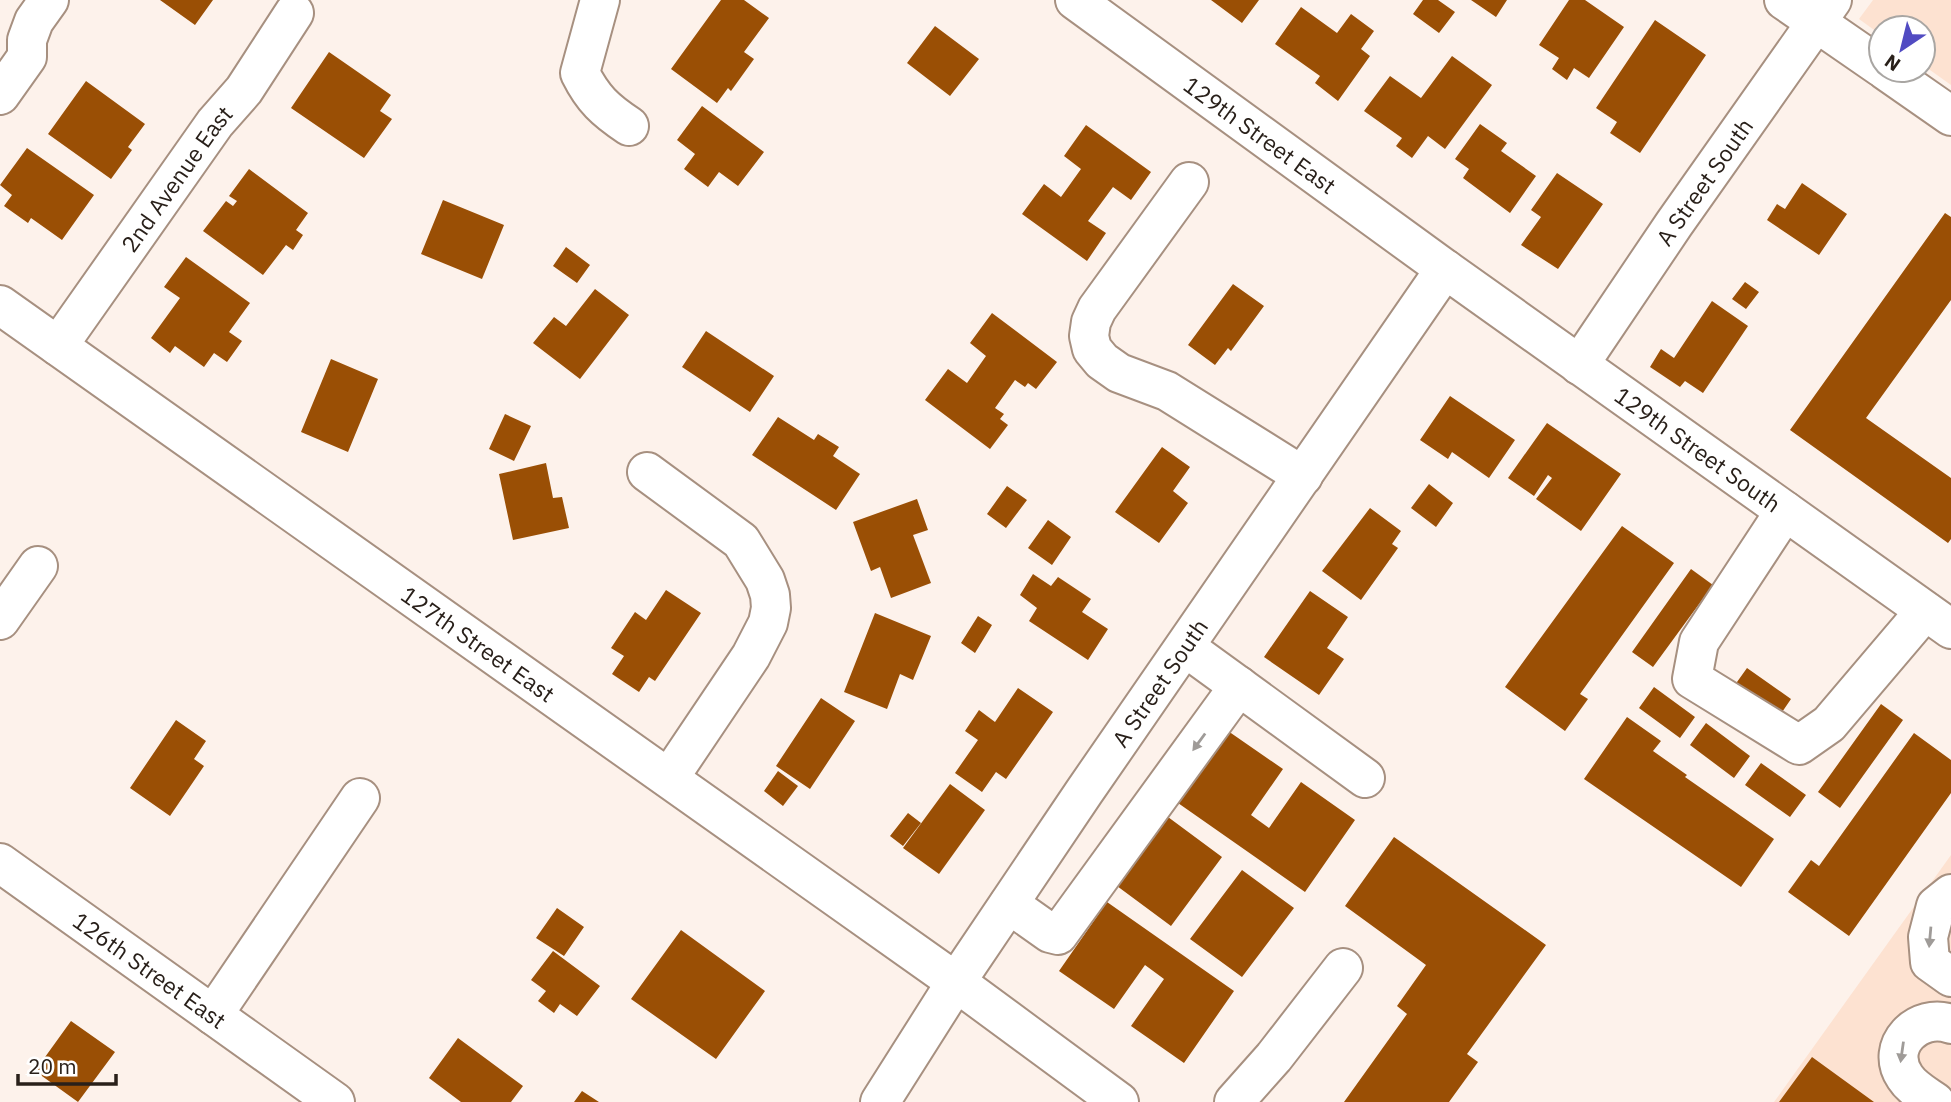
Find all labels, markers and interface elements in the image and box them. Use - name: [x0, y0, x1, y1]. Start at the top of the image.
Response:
- north arrow: [1867, 14, 1937, 84]
- text: N: [1880, 49, 1905, 77]
- street label: 129th Street East: [1178, 69, 1342, 200]
- street label: 2nd Avenue East: [114, 99, 239, 258]
- street label: A Street South: [1649, 112, 1759, 251]
- street label: 129th Street South: [1609, 380, 1787, 518]
- street label: 127th Street East: [396, 579, 561, 708]
- street label: A Street South: [1105, 613, 1214, 753]
- one-way arrow: [1192, 733, 1206, 751]
- street label: 126th Street East: [67, 905, 232, 1035]
- one-way arrow: [1924, 926, 1935, 948]
- scale bar: [18, 1042, 116, 1086]
- one-way arrow: [1896, 1042, 1907, 1064]
- text: 20 m: [28, 1052, 77, 1080]

